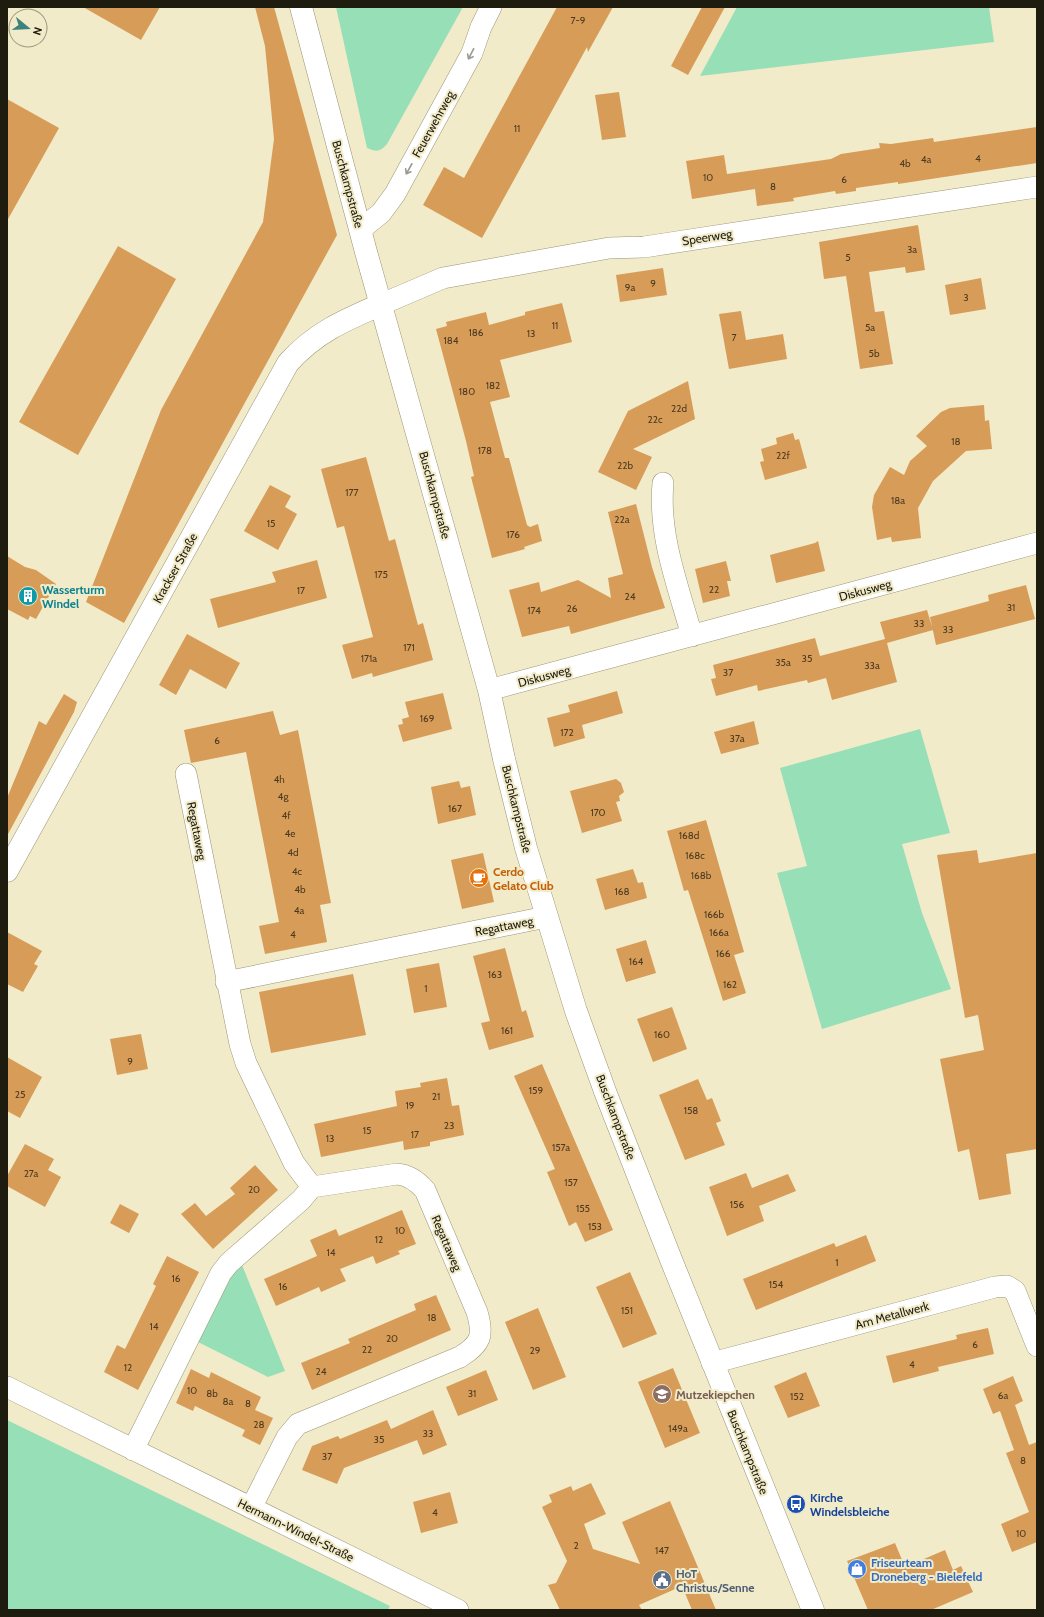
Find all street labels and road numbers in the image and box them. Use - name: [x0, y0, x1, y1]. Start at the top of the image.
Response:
- street label: Feuerwehrweg: [409, 87, 458, 160]
- street label: Buschkampstraße: [329, 139, 367, 229]
- street label: Speerweg: [681, 225, 734, 248]
- street label: Buschkampstraße: [416, 450, 454, 540]
- street label: Krackser Straße: [150, 530, 200, 606]
- street label: Diskusweg: [837, 576, 894, 604]
- street label: Diskusweg: [516, 662, 573, 690]
- street label: Buschkampstraße: [499, 763, 535, 855]
- street label: Regattaweg: [184, 800, 210, 862]
- street label: Regattaweg: [473, 913, 535, 939]
- street label: Buschkampstraße: [593, 1072, 639, 1162]
- street label: Regattaweg: [429, 1213, 466, 1274]
- street label: Am Metallwerk: [853, 1298, 931, 1332]
- street label: Buschkampstraße: [724, 1407, 772, 1497]
- street label: Hermann-Windel-Straße: [235, 1495, 357, 1565]

